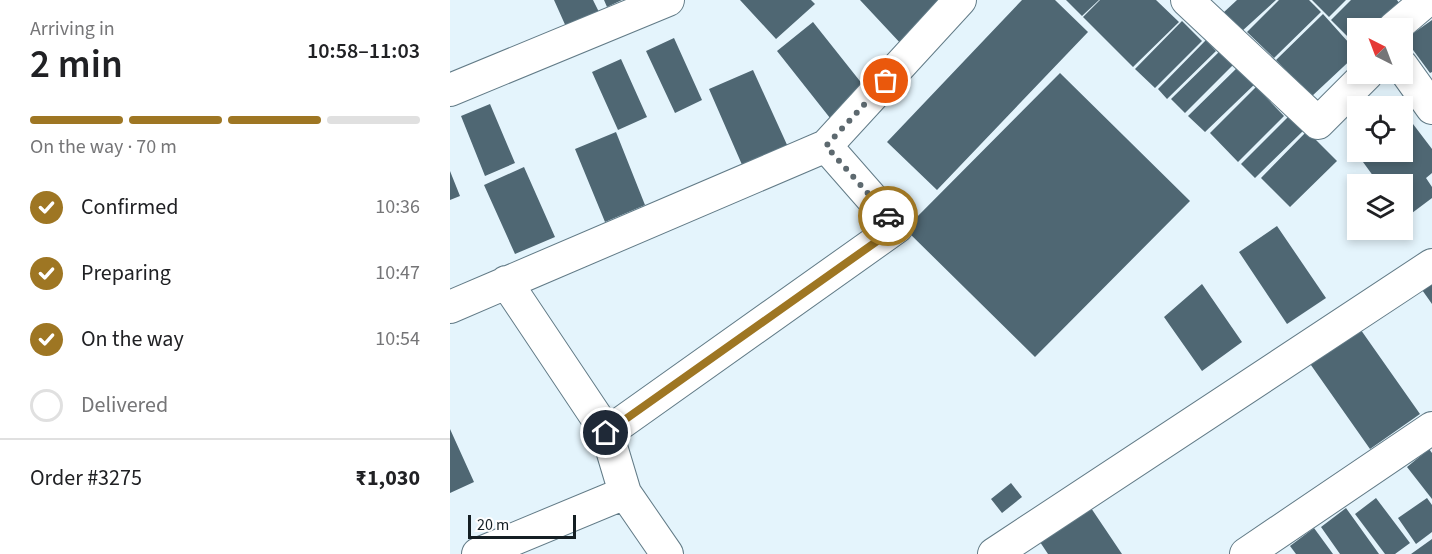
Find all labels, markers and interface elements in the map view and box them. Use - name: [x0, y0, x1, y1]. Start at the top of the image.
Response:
- text: Arriving in: [30, 15, 115, 43]
- north arrow: [1347, 18, 1413, 84]
- map controls: [1347, 18, 1413, 240]
- text: 10:58–11:03: [307, 35, 420, 67]
- text: 2 min: [30, 37, 123, 93]
- pin: [860, 55, 911, 106]
- icon: bag: [869, 64, 902, 97]
- button: locate: [1347, 96, 1413, 162]
- text: On the way · 70 m: [30, 133, 177, 161]
- button: layers: [1347, 174, 1413, 240]
- courier: [858, 186, 918, 246]
- icon: check: [30, 191, 63, 224]
- text: Confirmed: [81, 191, 178, 223]
- text: 10:36: [375, 193, 420, 221]
- icon: car: [872, 200, 905, 233]
- icon: check: [30, 257, 63, 290]
- text: Preparing: [81, 257, 171, 289]
- text: 10:47: [375, 259, 420, 287]
- icon: check: [30, 323, 63, 356]
- text: On the way: [81, 323, 184, 355]
- text: 10:54: [375, 325, 420, 353]
- text: Delivered: [81, 389, 168, 421]
- pin: [580, 407, 631, 458]
- icon: home: [589, 416, 622, 449]
- text: Order #3275: [30, 462, 142, 494]
- text: ₹1,030: [355, 462, 420, 494]
- scale bar: [468, 512, 576, 540]
- text: 20 m: [477, 514, 509, 536]

